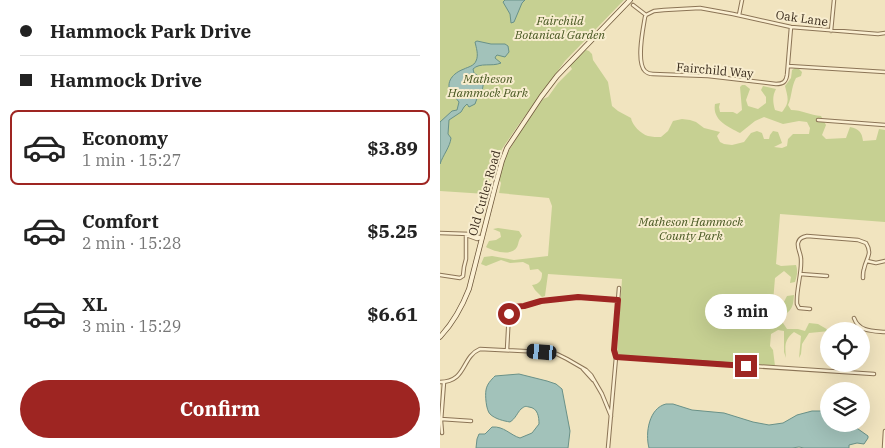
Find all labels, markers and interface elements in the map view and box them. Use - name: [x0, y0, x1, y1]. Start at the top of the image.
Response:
- street label: Oak Lane: [775, 7, 829, 29]
- park label: Fairchild Botanical Garden: [514, 13, 605, 42]
- text: Hammock Park Drive: [50, 19, 251, 43]
- street label: Fairchild Way: [676, 59, 755, 81]
- text: Hammock Drive: [50, 68, 202, 92]
- park label: Matheson Hammock Park: [447, 71, 529, 100]
- icon: car: [22, 125, 67, 170]
- text: Economy: [82, 126, 168, 150]
- text: $3.89: [367, 136, 418, 160]
- street label: Old Cutler Road: [465, 148, 503, 238]
- text: 1 min · 15:27: [82, 150, 181, 170]
- icon: car: [22, 208, 67, 253]
- text: Comfort: [82, 209, 159, 233]
- park label: Matheson Hammock County Park: [638, 214, 744, 243]
- text: $5.25: [367, 219, 418, 243]
- text: 2 min · 15:28: [82, 233, 181, 253]
- icon: car: [22, 291, 67, 336]
- text: XL: [82, 292, 108, 316]
- callout: 3 min: [705, 294, 787, 328]
- text: 3 min: [724, 301, 768, 321]
- text: $6.61: [367, 302, 418, 326]
- route start: [498, 303, 520, 325]
- text: 3 min · 15:29: [82, 316, 181, 336]
- map controls: [820, 322, 870, 432]
- button: locate: [820, 322, 870, 372]
- car: [526, 343, 557, 361]
- route end: [735, 355, 757, 377]
- button: Confirm: [20, 380, 420, 438]
- button: layers: [820, 382, 870, 432]

